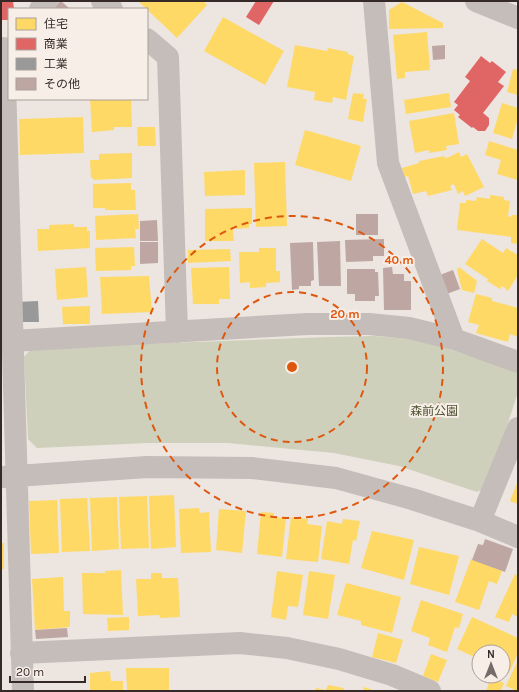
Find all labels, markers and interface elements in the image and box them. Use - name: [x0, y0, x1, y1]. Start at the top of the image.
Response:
- legend: [8, 8, 148, 100]
- text: 住宅: [44, 17, 68, 31]
- text: 商業: [44, 37, 68, 51]
- text: 工業: [44, 57, 68, 71]
- text: その他: [44, 77, 80, 91]
- text: 40 m: [384, 253, 414, 267]
- text: 20 m: [330, 307, 360, 321]
- centre of rings: [285, 360, 299, 374]
- park label: 森前公園: [410, 404, 458, 418]
- north arrow: [471, 644, 511, 684]
- text: N: [487, 648, 495, 661]
- scale bar: [10, 658, 85, 684]
- text: 20 m: [16, 665, 44, 679]

